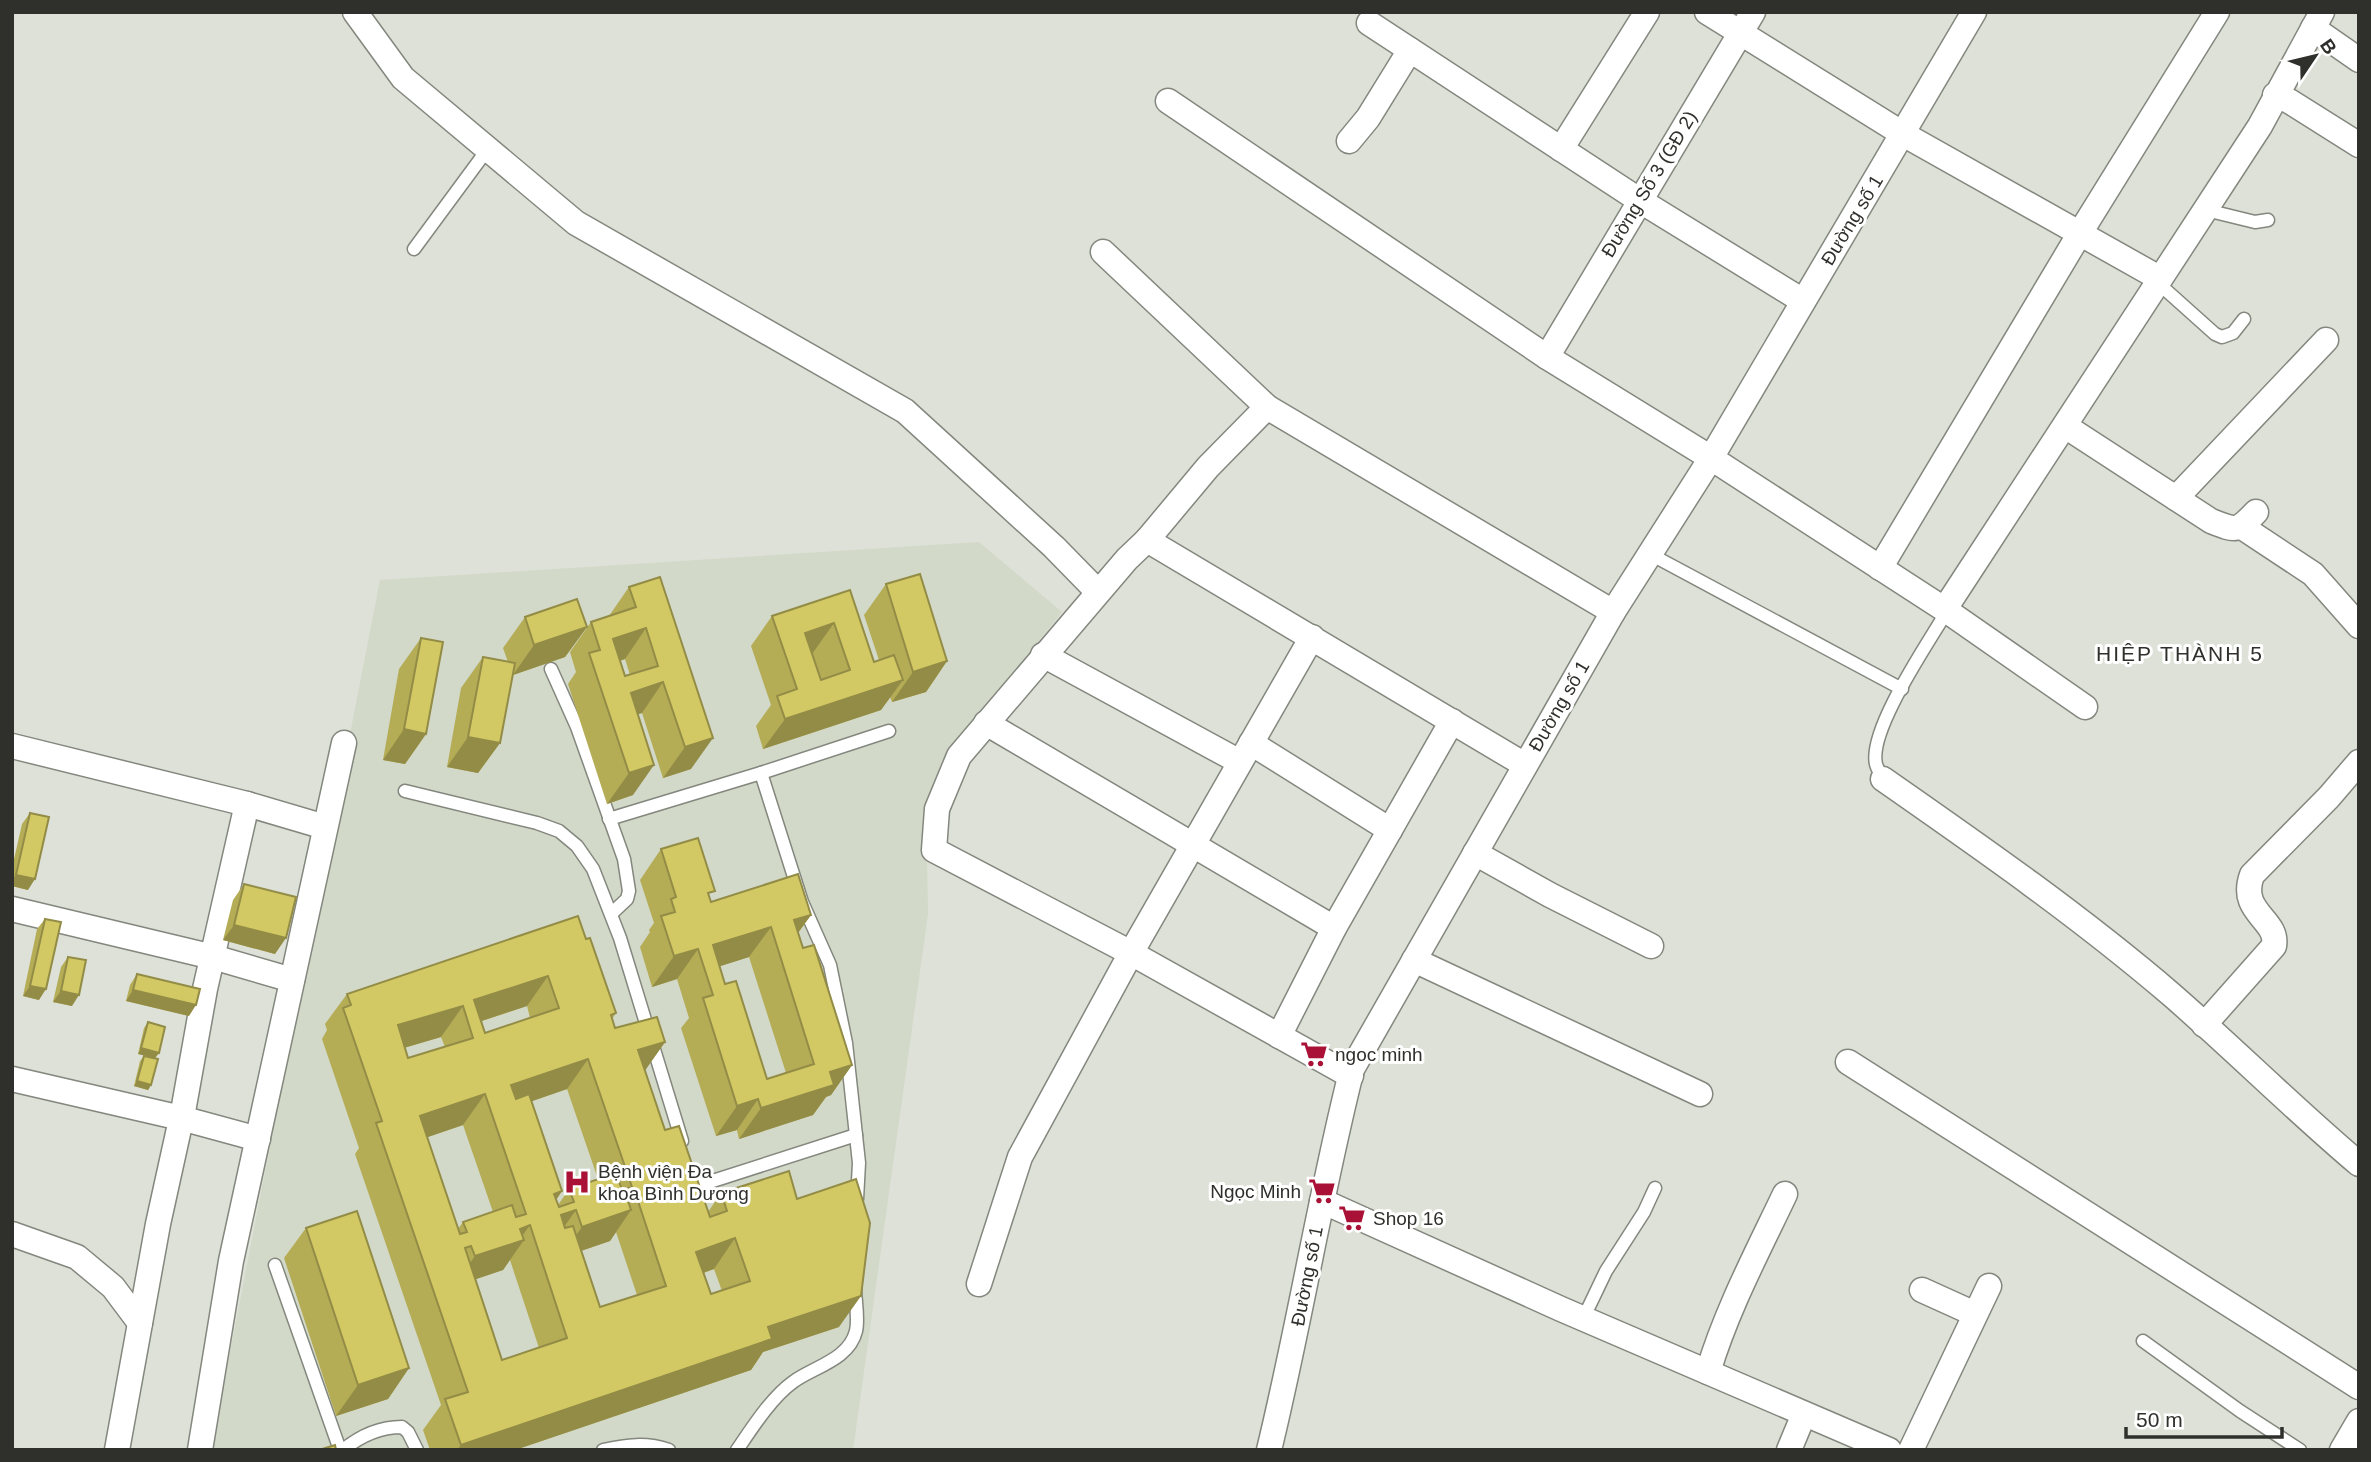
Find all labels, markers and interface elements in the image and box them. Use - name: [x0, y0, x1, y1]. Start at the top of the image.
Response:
- north arrow: [2280, 21, 2350, 91]
- text: B: [2316, 35, 2341, 58]
- street label: Đường Số 3 (GĐ 2): [1597, 107, 1701, 261]
- street label: Đường số 1: [1817, 171, 1887, 269]
- district label: HIỆP THÀNH 5: [2096, 642, 2264, 665]
- street label: Đường số 1: [1525, 657, 1593, 755]
- supermarket icon: ngoc minh: [1299, 1039, 1329, 1069]
- place label: ngoc minh: [1335, 1044, 1423, 1065]
- place label: Bệnh viện Đa khoa Bình Dương: [598, 1161, 749, 1204]
- hospital icon: Bệnh viện Đa khoa Bình Dương: [562, 1167, 592, 1197]
- supermarket icon: Ngọc Minh: [1307, 1176, 1337, 1206]
- place label: Ngọc Minh: [1210, 1181, 1301, 1202]
- supermarket icon: Shop 16: [1337, 1203, 1367, 1233]
- place label: Shop 16: [1373, 1208, 1444, 1229]
- street label: Đường số 1: [1287, 1224, 1327, 1328]
- scale bar: [2126, 1396, 2282, 1440]
- text: 50 m: [2136, 1408, 2183, 1431]

